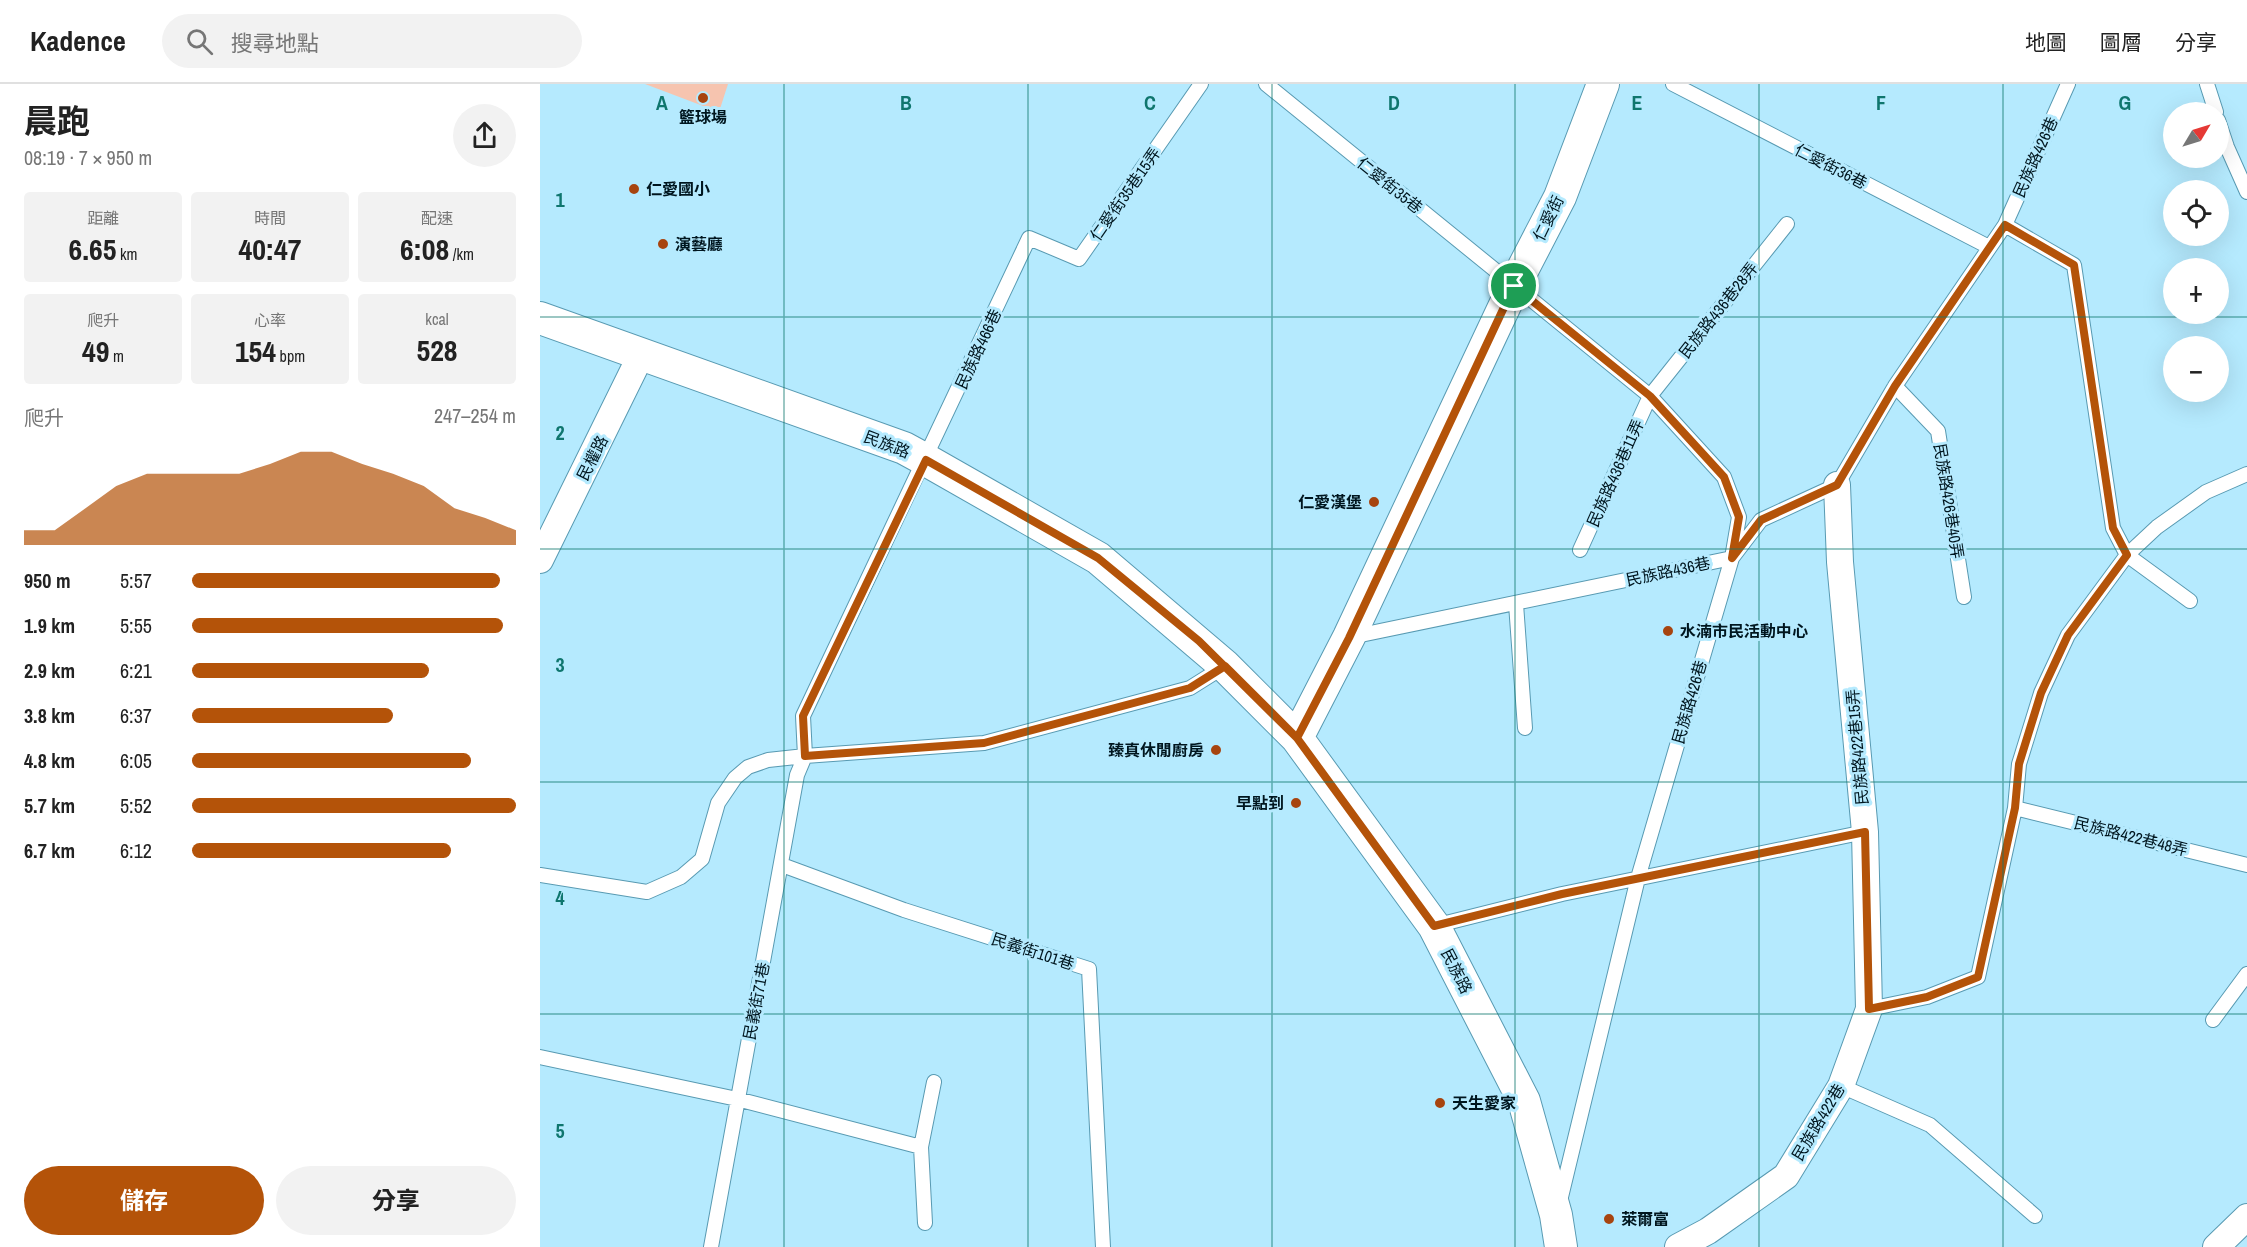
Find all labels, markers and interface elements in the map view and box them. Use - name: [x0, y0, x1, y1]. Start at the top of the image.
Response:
- search box: [162, 14, 582, 68]
- text: Kadence: [30, 22, 126, 60]
- icon: search: [183, 25, 216, 58]
- text: 搜尋地點: [231, 28, 319, 58]
- text: 地圖: [2025, 28, 2067, 57]
- text: 圖層: [2100, 28, 2142, 57]
- text: 分享: [2175, 28, 2217, 57]
- text: A: [656, 89, 668, 116]
- text: B: [900, 89, 912, 116]
- text: C: [1144, 89, 1156, 116]
- text: D: [1388, 89, 1400, 116]
- text: E: [1632, 89, 1643, 116]
- text: F: [1876, 89, 1886, 116]
- text: G: [2119, 89, 2131, 116]
- marker: 籃球場: [696, 91, 710, 105]
- text: 晨跑: [24, 99, 90, 143]
- north arrow: [2163, 102, 2229, 168]
- map controls: [2163, 102, 2229, 402]
- button: share: [453, 104, 516, 167]
- place label: 籃球場: [679, 106, 727, 128]
- street label: 民族路426巷: [2007, 113, 2063, 201]
- street label: 仁愛街36巷: [1791, 138, 1871, 194]
- street label: 仁愛街35巷15弄: [1085, 143, 1165, 245]
- text: 08:19 · 7 × 950 m: [24, 144, 152, 171]
- street label: 仁愛街35巷: [1353, 152, 1427, 218]
- place label: 仁愛國小: [646, 178, 710, 200]
- button: locate: [2163, 180, 2229, 246]
- marker: 仁愛國小: [627, 182, 641, 196]
- text: 1: [555, 186, 565, 213]
- street label: 仁愛街: [1528, 192, 1568, 244]
- text: 距離: [87, 207, 119, 229]
- text: 時間: [254, 207, 286, 229]
- text: 配速: [421, 207, 453, 229]
- text: 6.65: [68, 229, 116, 269]
- text: 40:47: [239, 229, 301, 269]
- text: 6:08: [400, 229, 449, 269]
- place label: 演藝廳: [675, 233, 723, 255]
- marker: 演藝廳: [656, 237, 670, 251]
- text: km: [116, 243, 138, 265]
- text: /km: [449, 243, 474, 265]
- street label: 民族路436巷28弄: [1673, 257, 1763, 363]
- button: +: [2163, 258, 2229, 324]
- pin: [1488, 260, 1539, 311]
- icon: arrive: [1497, 269, 1530, 302]
- street label: 民族路466巷: [950, 305, 1006, 393]
- text: kcal: [425, 308, 449, 330]
- text: 爬升: [87, 309, 119, 331]
- text: 心率: [254, 309, 286, 331]
- text: 528: [416, 330, 458, 370]
- text: 49: [82, 331, 109, 371]
- text: 154: [235, 331, 276, 371]
- button: −: [2163, 336, 2229, 402]
- text: m: [109, 345, 124, 367]
- text: bpm: [276, 345, 305, 367]
- text: 247–254 m: [434, 402, 516, 429]
- text: 爬升: [24, 404, 64, 431]
- street label: 民族路436巷11弄: [1581, 416, 1649, 530]
- text: 2: [555, 419, 565, 446]
- street label: 民族路: [861, 425, 913, 463]
- street label: 民權路: [571, 432, 613, 484]
- street label: 民族路426巷40弄: [1929, 442, 1969, 560]
- place label: 仁愛漢堡: [1298, 491, 1362, 513]
- marker: 仁愛漢堡: [1367, 495, 1381, 509]
- street label: 民族路436巷: [1624, 551, 1712, 591]
- text: 950 m: [24, 567, 71, 594]
- text: 5:57: [120, 567, 152, 594]
- text: 1.9 km: [24, 612, 75, 639]
- text: 5:55: [120, 612, 152, 639]
- place label: 水湳市民活動中心: [1680, 620, 1808, 642]
- marker: 水湳市民活動中心: [1661, 624, 1675, 638]
- text: 3: [555, 651, 565, 678]
- text: 2.9 km: [24, 657, 75, 684]
- text: 6:21: [120, 657, 152, 684]
- street label: 民族路426巷: [1667, 658, 1711, 746]
- street label: 民族路422巷15弄: [1841, 688, 1873, 806]
- text: 3.8 km: [24, 702, 75, 729]
- text: 6:37: [120, 702, 152, 729]
- place label: 臻真休閒廚房: [1108, 739, 1204, 761]
- marker: 臻真休閒廚房: [1209, 743, 1223, 757]
- text: 4.8 km: [24, 747, 75, 774]
- text: 6:05: [120, 747, 152, 774]
- text: 5.7 km: [24, 792, 75, 819]
- text: 5:52: [120, 792, 152, 819]
- place label: 早點到: [1236, 792, 1284, 814]
- marker: 早點到: [1289, 796, 1303, 810]
- street label: 民族路422巷48弄: [2072, 811, 2190, 861]
- text: 6.7 km: [24, 837, 75, 864]
- text: 6:12: [120, 837, 152, 864]
- text: 4: [555, 884, 565, 911]
- street label: 民義街101巷: [989, 927, 1077, 975]
- street label: 民族路: [1436, 945, 1478, 997]
- street label: 民義街71巷: [738, 960, 774, 1042]
- street label: 民族路422巷: [1786, 1080, 1850, 1164]
- place label: 天生愛家: [1452, 1092, 1516, 1114]
- marker: 天生愛家: [1433, 1096, 1447, 1110]
- text: 5: [555, 1117, 565, 1144]
- button: 儲存: [24, 1166, 264, 1235]
- button: 分享: [276, 1166, 516, 1235]
- place label: 萊爾富: [1621, 1208, 1669, 1230]
- marker: 萊爾富: [1602, 1212, 1616, 1226]

